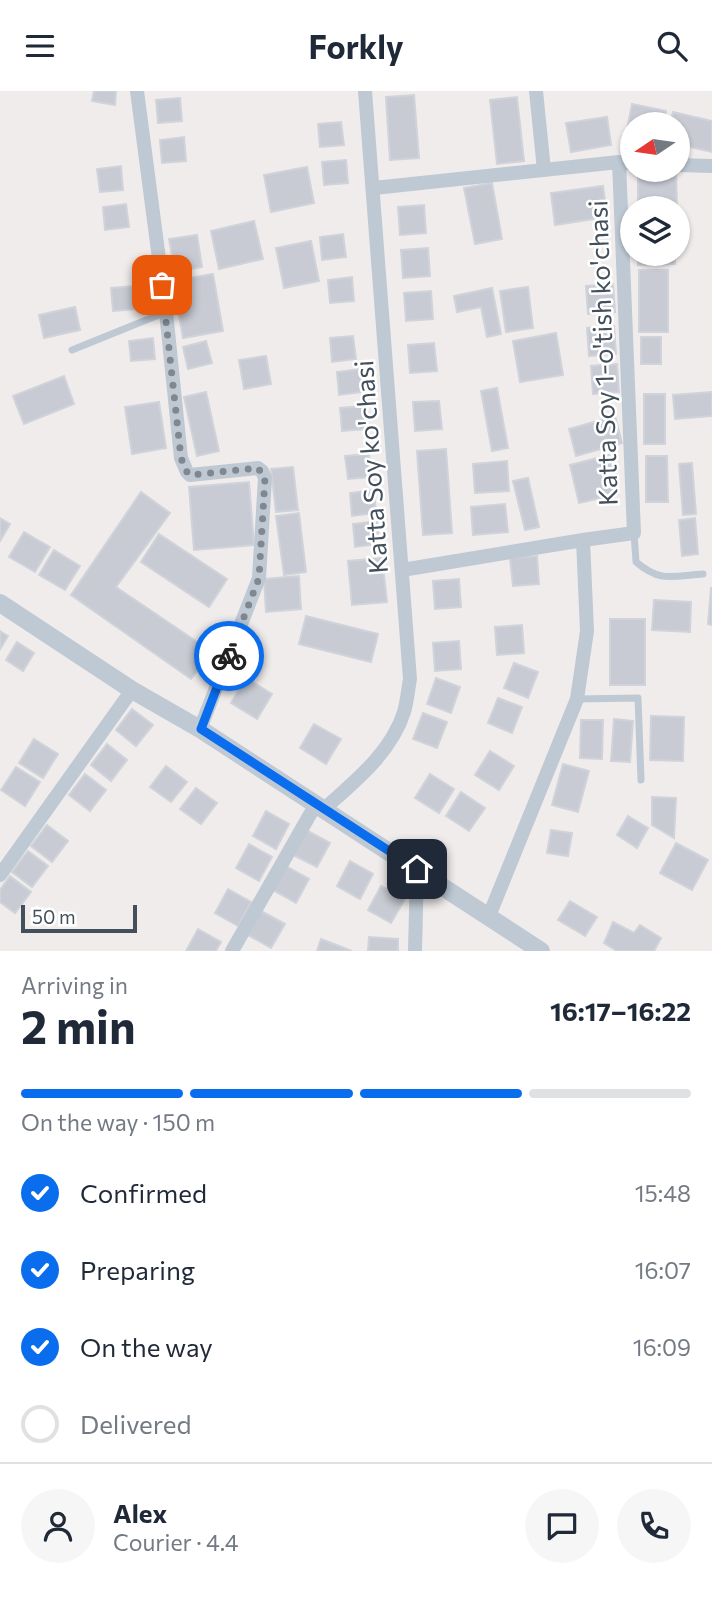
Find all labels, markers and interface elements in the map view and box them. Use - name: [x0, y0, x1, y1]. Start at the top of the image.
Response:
- text: Forkly: [308, 26, 404, 66]
- icon: menu: [21, 27, 59, 65]
- icon: search: [653, 27, 691, 65]
- north arrow: [620, 112, 690, 182]
- map controls: [620, 112, 690, 266]
- button: layers: [620, 196, 690, 266]
- street label: Katta Soy 1-o'tish ko'chasi: [581, 200, 623, 506]
- pin: [132, 255, 192, 315]
- icon: bag: [143, 266, 181, 304]
- street label: Katta Soy ko'chasi: [347, 359, 393, 575]
- courier: [194, 621, 264, 691]
- icon: bike: [210, 637, 248, 675]
- pin: [387, 839, 447, 899]
- icon: home: [398, 850, 436, 888]
- scale bar: [21, 902, 136, 934]
- text: 50 m: [32, 905, 76, 928]
- text: Arriving in: [21, 971, 128, 999]
- text: 16:17–16:22: [550, 995, 691, 1026]
- text: 2 min: [21, 997, 136, 1053]
- text: On the way · 150 m: [21, 1108, 215, 1136]
- icon: check: [21, 1174, 59, 1212]
- text: Confirmed: [80, 1177, 207, 1208]
- text: 15:48: [635, 1179, 691, 1207]
- icon: check: [21, 1251, 59, 1289]
- text: Preparing: [80, 1254, 195, 1285]
- text: 16:07: [635, 1256, 691, 1284]
- icon: check: [21, 1328, 59, 1366]
- text: On the way: [80, 1331, 213, 1362]
- text: 16:09: [633, 1333, 691, 1361]
- text: Delivered: [80, 1408, 191, 1439]
- button: person: [21, 1489, 95, 1563]
- button: chat: [525, 1489, 599, 1563]
- button: phone: [617, 1489, 691, 1563]
- text: Alex: [113, 1497, 167, 1528]
- text: Courier · 4.4: [113, 1528, 239, 1556]

